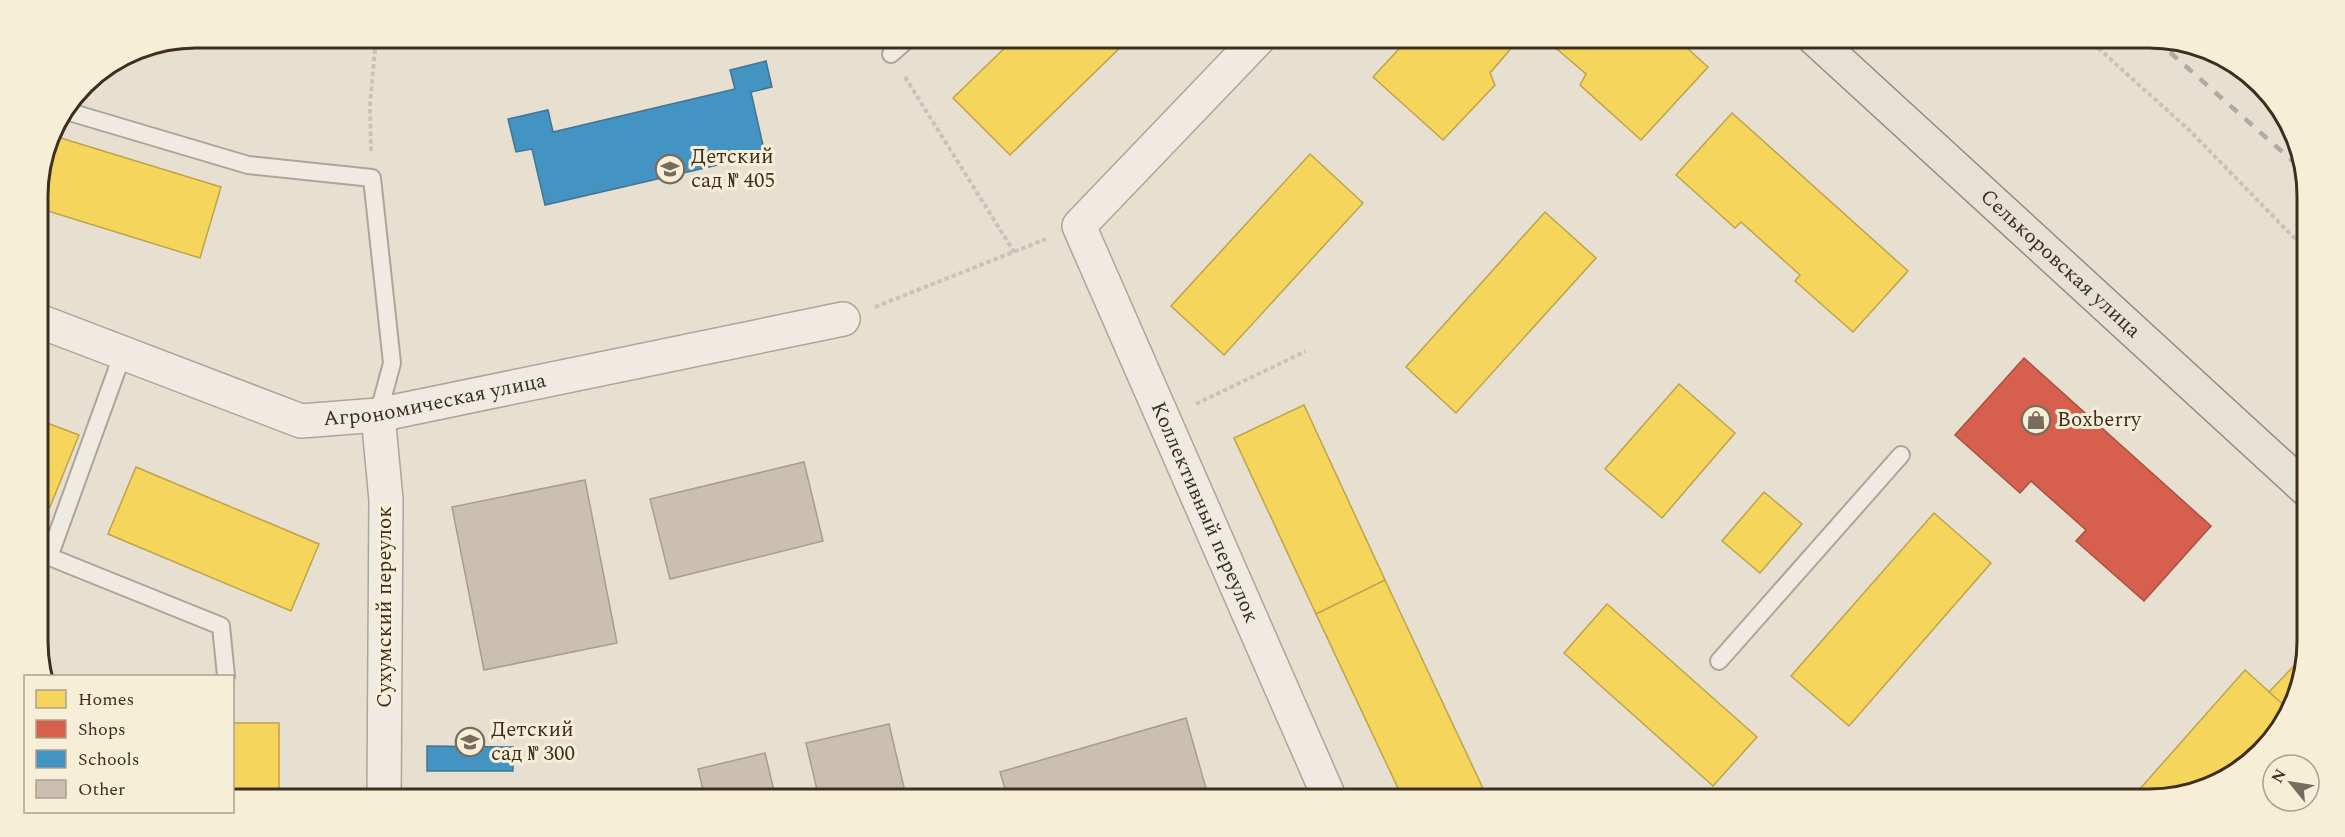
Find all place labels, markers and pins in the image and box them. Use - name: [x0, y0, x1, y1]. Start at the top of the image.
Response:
- place label: Детский сад № 405: [691, 141, 775, 197]
- school or university icon: Детский сад № 405: [654, 153, 686, 185]
- shop icon: Boxberry: [2020, 404, 2052, 436]
- place label: Boxberry: [2057, 404, 2142, 436]
- place label: Детский сад № 300: [491, 714, 575, 770]
- school or university icon: Детский сад № 300: [454, 726, 486, 758]

